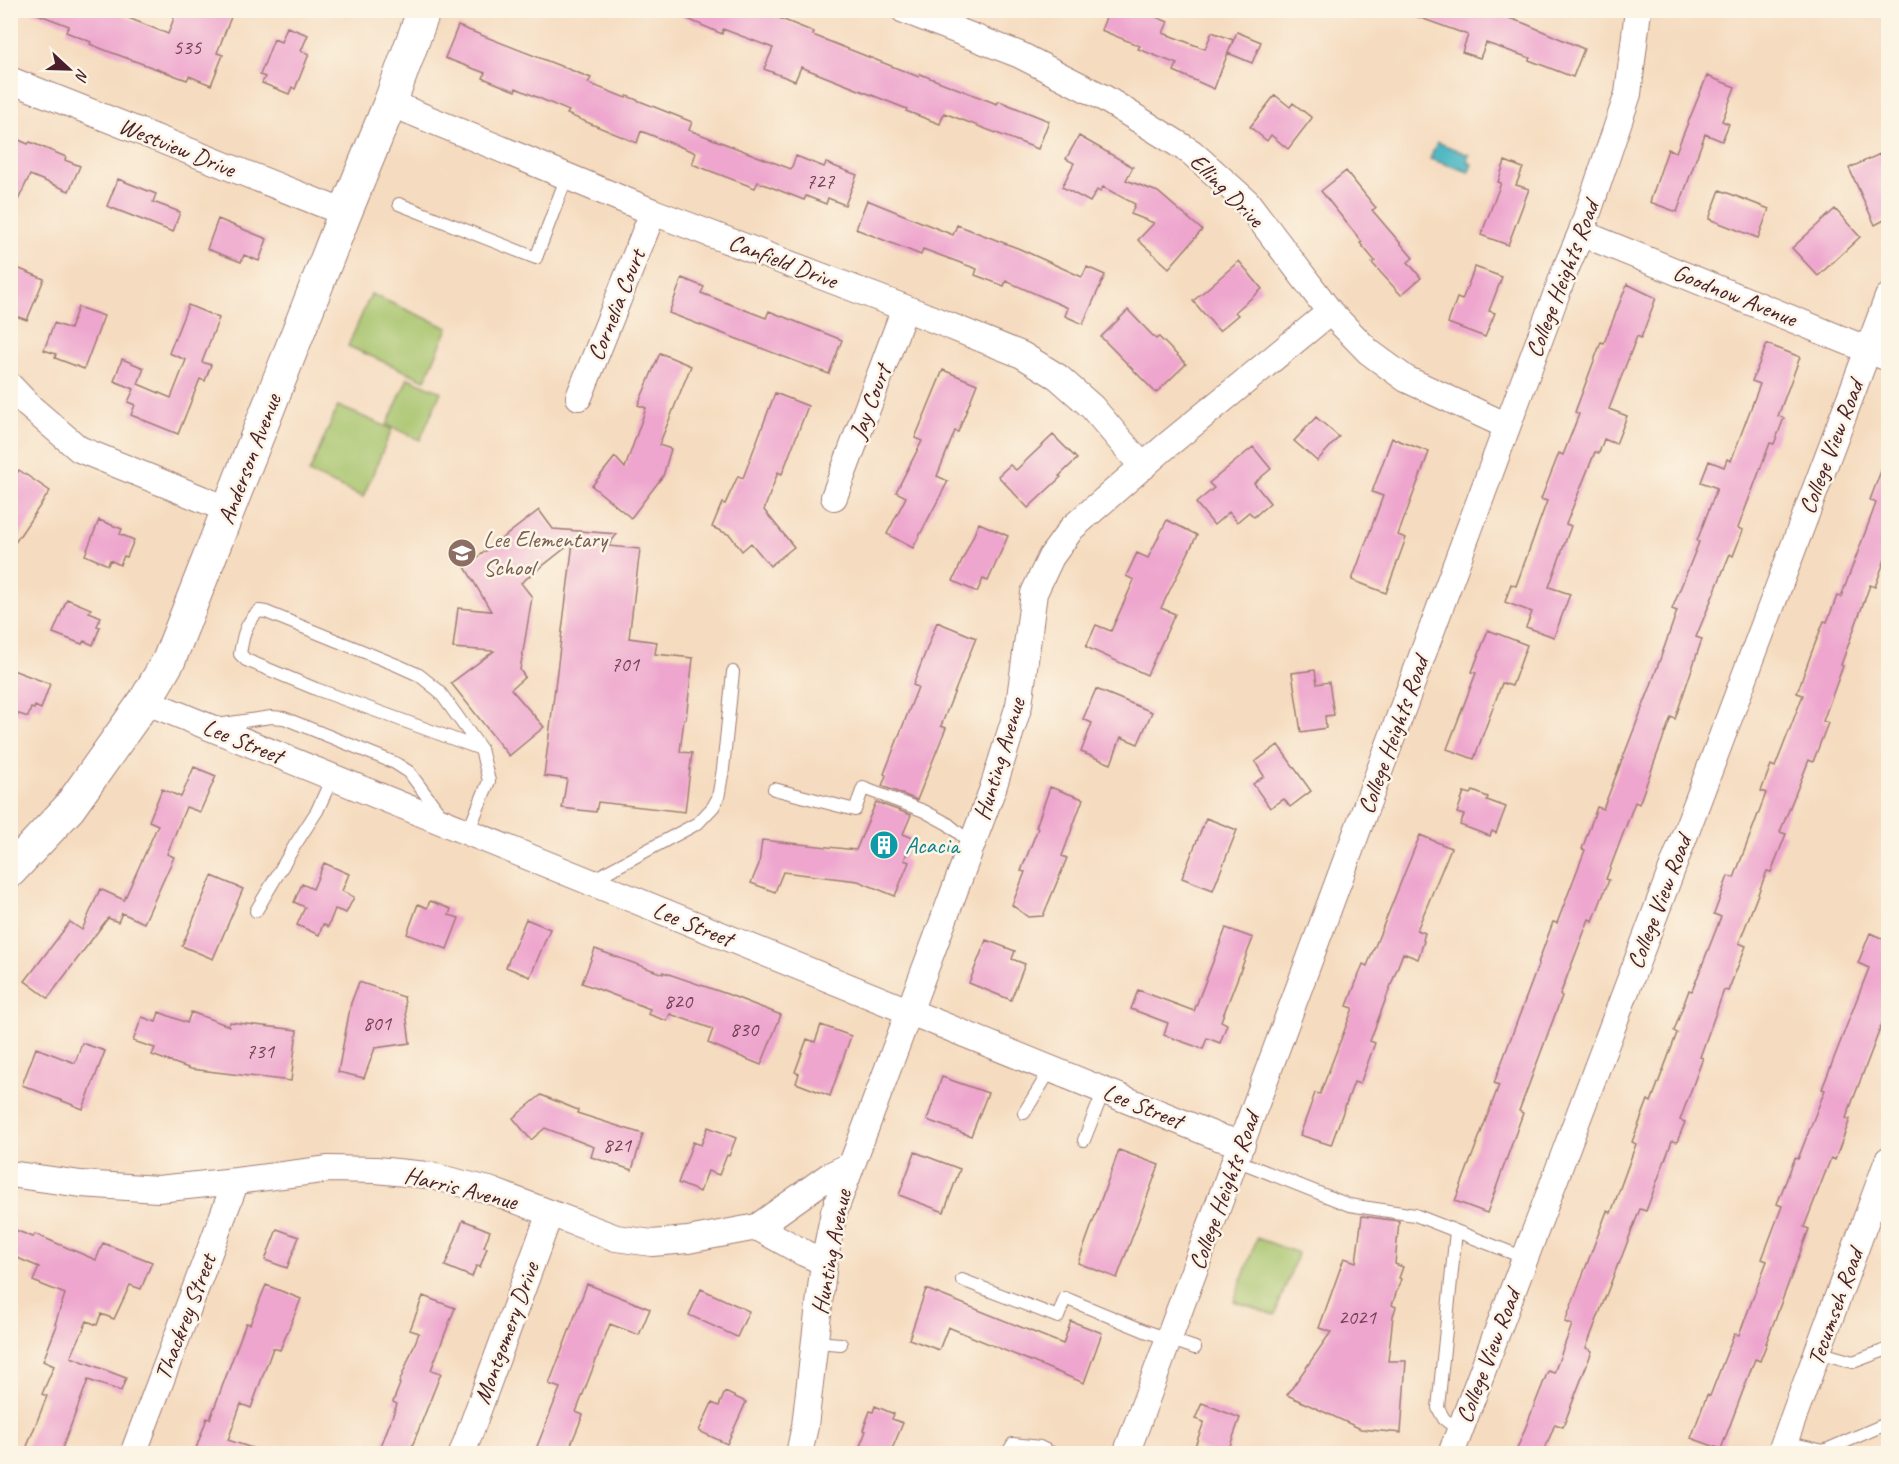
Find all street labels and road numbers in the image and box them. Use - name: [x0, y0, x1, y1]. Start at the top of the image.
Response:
- street label: Westview Drive: [115, 110, 242, 185]
- street label: Elling Drive: [1183, 146, 1272, 235]
- street label: College Heights Road: [1518, 193, 1607, 361]
- street label: Canfield Drive: [725, 227, 844, 296]
- street label: Cornelia Court: [580, 243, 653, 365]
- street label: Goodnow Avenue: [1669, 257, 1803, 334]
- street label: Jay Court: [842, 358, 899, 444]
- street label: College View Road: [1792, 373, 1871, 518]
- street label: Anderson Avenue: [210, 388, 288, 528]
- street label: College Heights Road: [1351, 649, 1437, 818]
- street label: Hunting Avenue: [966, 692, 1032, 824]
- street label: Lee Street: [199, 711, 290, 772]
- street label: College View Road: [1620, 828, 1699, 973]
- street label: Lee Street: [649, 894, 740, 955]
- street label: Lee Street: [1099, 1076, 1190, 1137]
- street label: College Heights Road: [1182, 1105, 1268, 1274]
- street label: Harris Avenue: [402, 1160, 523, 1217]
- street label: Hunting Avenue: [804, 1185, 858, 1317]
- street label: Tecumseh Road: [1800, 1241, 1871, 1369]
- street label: Thackrey Street: [147, 1248, 223, 1384]
- street label: Montgomery Drive: [467, 1256, 546, 1408]
- street label: College View Road: [1449, 1282, 1528, 1427]

